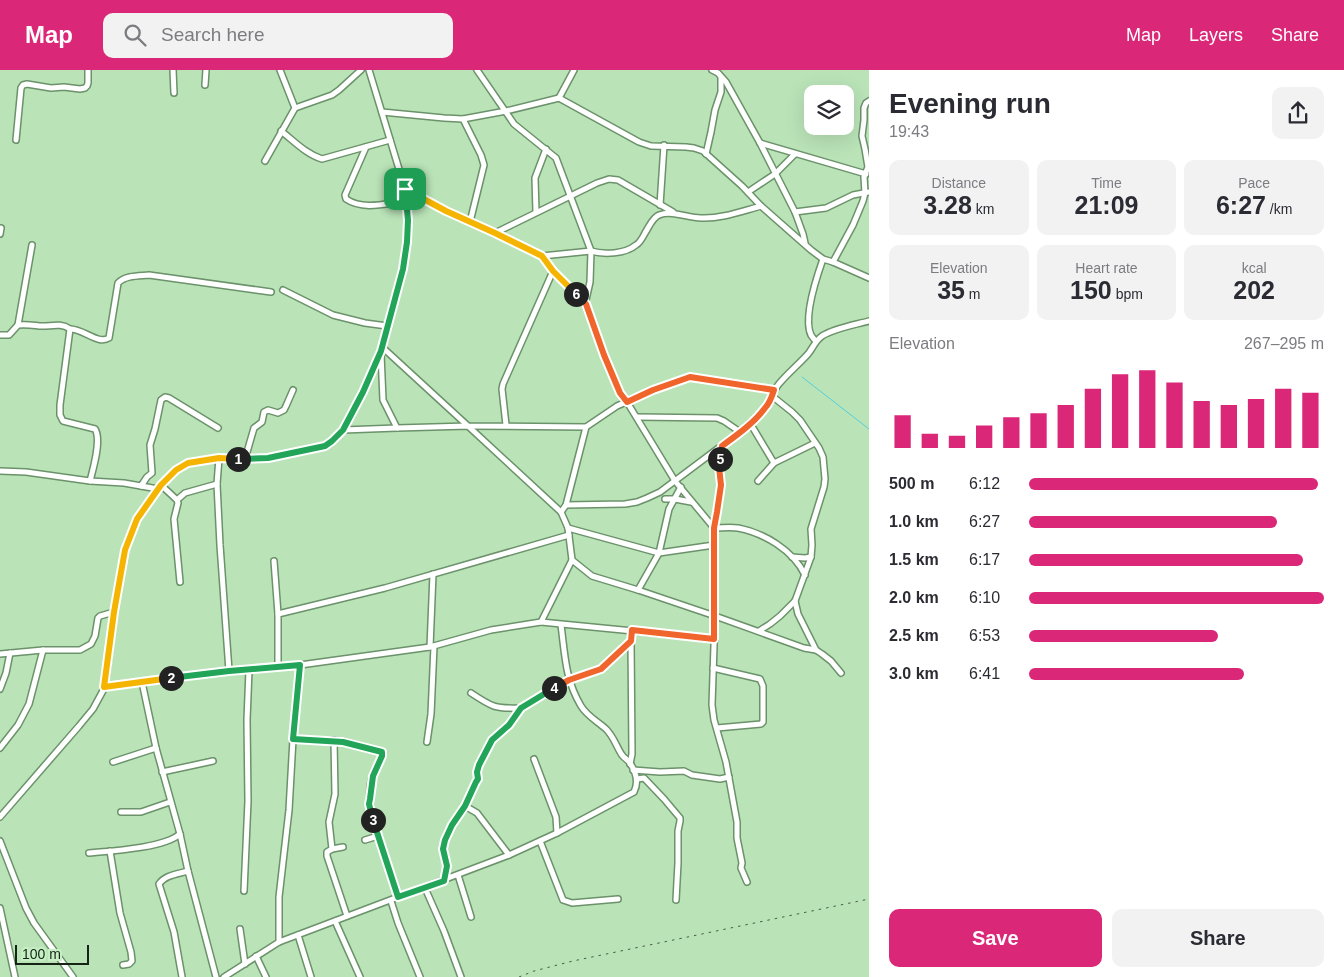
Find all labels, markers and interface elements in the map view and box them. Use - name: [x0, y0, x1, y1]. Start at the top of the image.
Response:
- search box: [103, 13, 453, 58]
- text: Map: [25, 21, 73, 48]
- icon: search: [121, 21, 149, 49]
- text: Search here: [161, 24, 265, 45]
- text: Map: [1126, 25, 1161, 45]
- text: Layers: [1189, 25, 1243, 45]
- text: Share: [1271, 25, 1319, 45]
- map controls: [804, 85, 854, 135]
- button: layers: [804, 85, 854, 135]
- button: share: [1272, 87, 1324, 139]
- text: Evening run: [889, 88, 1051, 119]
- text: 19:43: [889, 123, 929, 140]
- pin: [384, 168, 426, 210]
- icon: arrive: [391, 175, 419, 203]
- text: Distance: [932, 175, 986, 191]
- text: Time: [1091, 175, 1122, 191]
- text: Pace: [1238, 175, 1270, 191]
- text: 3.28: [923, 191, 972, 219]
- text: 21:09: [1075, 191, 1138, 219]
- text: 6:27: [1216, 191, 1266, 219]
- text: km: [972, 201, 994, 217]
- text: /km: [1266, 201, 1292, 217]
- text: Elevation: [930, 260, 988, 276]
- text: Heart rate: [1075, 260, 1138, 276]
- text: kcal: [1242, 260, 1267, 276]
- text: 35: [937, 276, 965, 304]
- text: 150: [1070, 276, 1112, 304]
- text: 202: [1233, 276, 1275, 304]
- pin: 6: [564, 282, 588, 306]
- text: 6: [573, 286, 580, 302]
- text: m: [965, 286, 981, 302]
- text: bpm: [1112, 286, 1143, 302]
- text: Elevation: [889, 335, 955, 352]
- text: 267–295 m: [1244, 335, 1324, 352]
- pin: 1: [226, 446, 250, 472]
- pin: 5: [708, 446, 732, 472]
- text: 1: [235, 451, 242, 467]
- text: 5: [717, 451, 724, 467]
- text: 500 m: [889, 475, 934, 492]
- text: 6:12: [969, 475, 1000, 492]
- text: 1.0 km: [889, 513, 939, 530]
- text: 6:27: [969, 513, 1000, 530]
- text: 1.5 km: [889, 551, 939, 568]
- text: 6:17: [969, 551, 1000, 568]
- text: 2.0 km: [889, 589, 939, 606]
- text: 6:10: [969, 589, 1000, 606]
- text: 2.5 km: [889, 627, 939, 644]
- text: 6:53: [969, 627, 1000, 644]
- text: 3.0 km: [889, 665, 939, 682]
- text: 6:41: [969, 665, 1000, 682]
- pin: 2: [158, 666, 184, 690]
- text: 2: [168, 670, 175, 686]
- pin: 4: [542, 676, 566, 700]
- text: 4: [551, 680, 558, 696]
- pin: 3: [360, 808, 386, 832]
- text: 3: [370, 812, 377, 828]
- button: Save: [889, 909, 1102, 967]
- button: Share: [1112, 909, 1324, 967]
- scale bar: [15, 942, 89, 965]
- text: 100 m: [22, 946, 61, 962]

